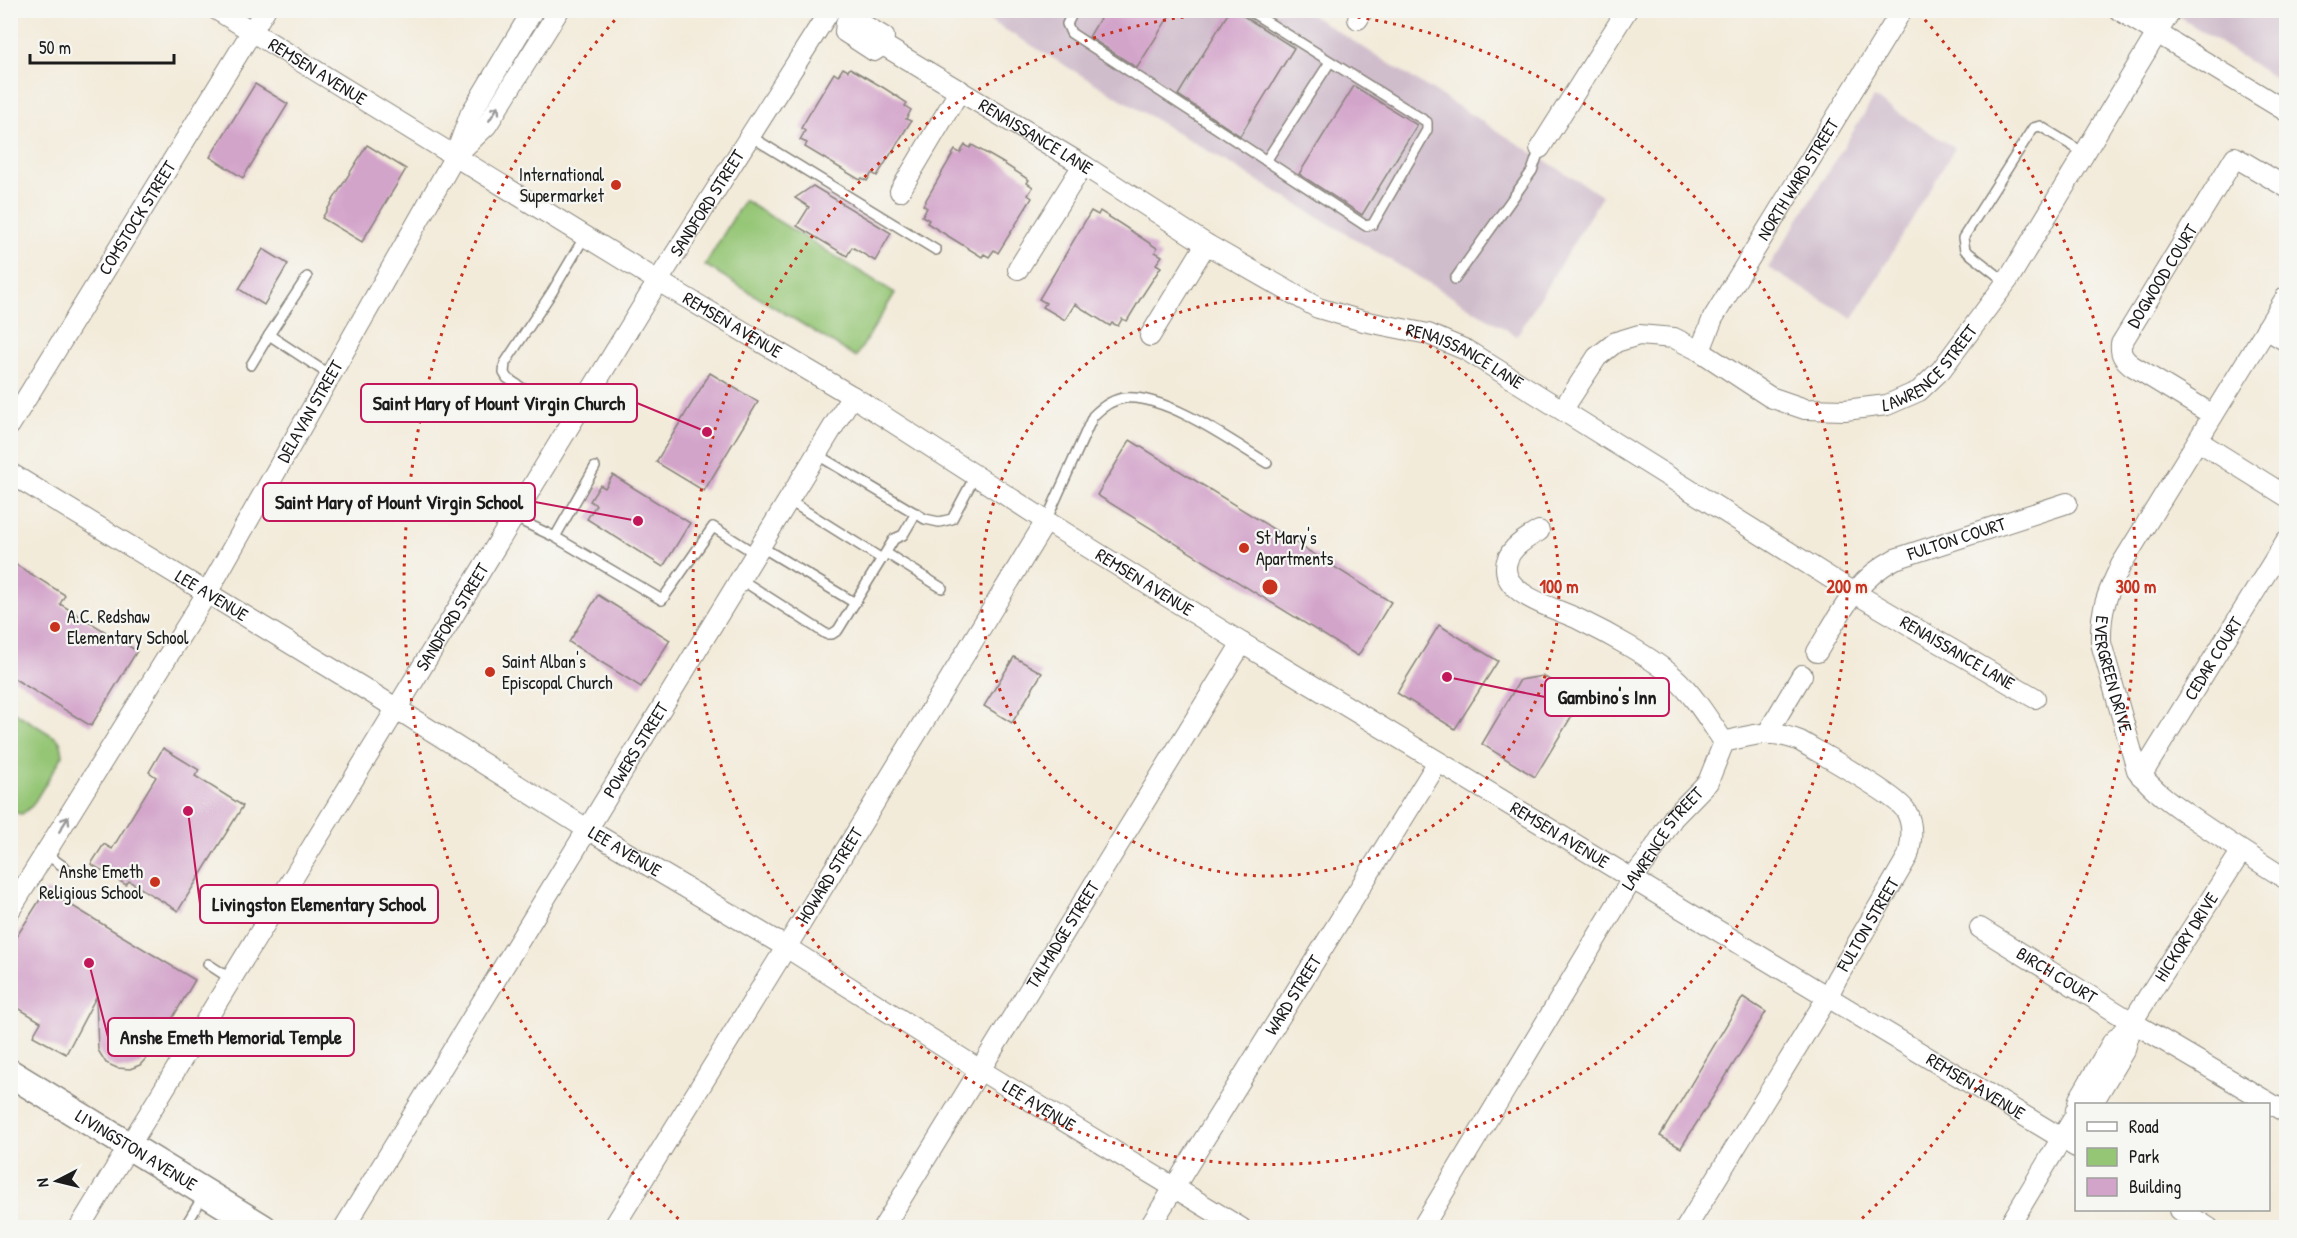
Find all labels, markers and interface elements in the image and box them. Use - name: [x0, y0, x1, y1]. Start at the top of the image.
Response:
- scale bar: [30, 27, 174, 65]
- street label: REMSEN AVENUE: [264, 32, 372, 111]
- text: 50 m: [39, 35, 71, 60]
- street label: RENAISSANCE LANE: [974, 92, 1098, 180]
- one-way arrow: [489, 105, 501, 122]
- street label: NORTH WARD STREET: [1751, 113, 1845, 245]
- street label: SANDFORD STREET: [664, 144, 750, 261]
- street label: COMSTOCK STREET: [92, 155, 182, 280]
- place label: International Supermarket: [519, 162, 605, 208]
- marker: International Supermarket: [609, 178, 623, 192]
- street label: DOGWOOD COURT: [2121, 219, 2203, 333]
- street label: REMSEN AVENUE: [678, 286, 787, 364]
- street label: RENAISSANCE LANE: [1404, 317, 1529, 395]
- street label: LAWRENCE STREET: [1881, 319, 1983, 417]
- street label: DELAVAN STREET: [271, 355, 349, 467]
- callout: Saint Mary of Mount Virgin Church: [361, 384, 637, 422]
- text: Saint Mary of Mount Virgin Church: [373, 389, 626, 417]
- callout: Saint Mary of Mount Virgin School: [263, 483, 535, 521]
- text: Saint Mary of Mount Virgin School: [275, 488, 524, 516]
- street label: FULTON COURT: [1903, 511, 2009, 566]
- place label: St Mary's Apartments: [1256, 525, 1333, 571]
- marker: St Mary's Apartments: [1237, 541, 1251, 555]
- street label: REMSEN AVENUE: [1091, 542, 1199, 622]
- street label: SANDFORD STREET: [410, 558, 495, 675]
- street label: LEE AVENUE: [171, 563, 253, 627]
- text: 100 m: [1539, 574, 1579, 599]
- text: 200 m: [1827, 574, 1867, 599]
- text: 300 m: [2116, 574, 2156, 599]
- centre of rings: [1260, 577, 1280, 597]
- place label: A.C. Redshaw Elementary School: [67, 604, 189, 650]
- street label: RENAISSANCE LANE: [1896, 609, 2020, 696]
- street label: CEDAR COURT: [2178, 611, 2249, 705]
- street label: EVERGREEN DRIVE: [2089, 614, 2139, 735]
- marker: A.C. Redshaw Elementary School: [48, 620, 62, 634]
- place label: Saint Alban's Episcopal Church: [502, 649, 613, 695]
- marker: Saint Alban's Episcopal Church: [483, 665, 497, 679]
- callout: Gambino's Inn: [1545, 678, 1669, 716]
- text: Gambino's Inn: [1557, 683, 1657, 710]
- street label: POWERS STREET: [597, 697, 674, 802]
- street label: LAWRENCE STREET: [1615, 781, 1709, 895]
- street label: REMSEN AVENUE: [1506, 795, 1614, 874]
- one-way arrow: [57, 816, 70, 833]
- street label: LEE AVENUE: [584, 820, 666, 882]
- street label: HOWARD STREET: [791, 822, 869, 928]
- place label: Anshe Emeth Religious School: [39, 859, 143, 905]
- street label: FULTON STREET: [1830, 872, 1905, 977]
- marker: Anshe Emeth Religious School: [148, 875, 162, 889]
- street label: TALMADGE STREET: [1020, 876, 1105, 993]
- callout: Livingston Elementary School: [200, 885, 438, 923]
- street label: HICKORY DRIVE: [2148, 887, 2224, 986]
- text: Livingston Elementary School: [212, 890, 426, 918]
- street label: BIRCH COURT: [2012, 940, 2102, 1010]
- street label: WARD STREET: [1259, 950, 1328, 1040]
- callout: Anshe Emeth Memorial Temple: [108, 1018, 354, 1056]
- text: Anshe Emeth Memorial Temple: [120, 1023, 342, 1051]
- street label: REMSEN AVENUE: [1922, 1046, 2030, 1125]
- street label: LEE AVENUE: [998, 1074, 1080, 1137]
- street label: LIVINGSTON AVENUE: [71, 1103, 202, 1197]
- legend: [2075, 1103, 2270, 1211]
- text: Road: [2129, 1114, 2159, 1139]
- text: Park: [2129, 1144, 2160, 1169]
- north arrow: [27, 1151, 87, 1211]
- text: Building: [2129, 1174, 2181, 1199]
- text: N: [31, 1177, 54, 1188]

